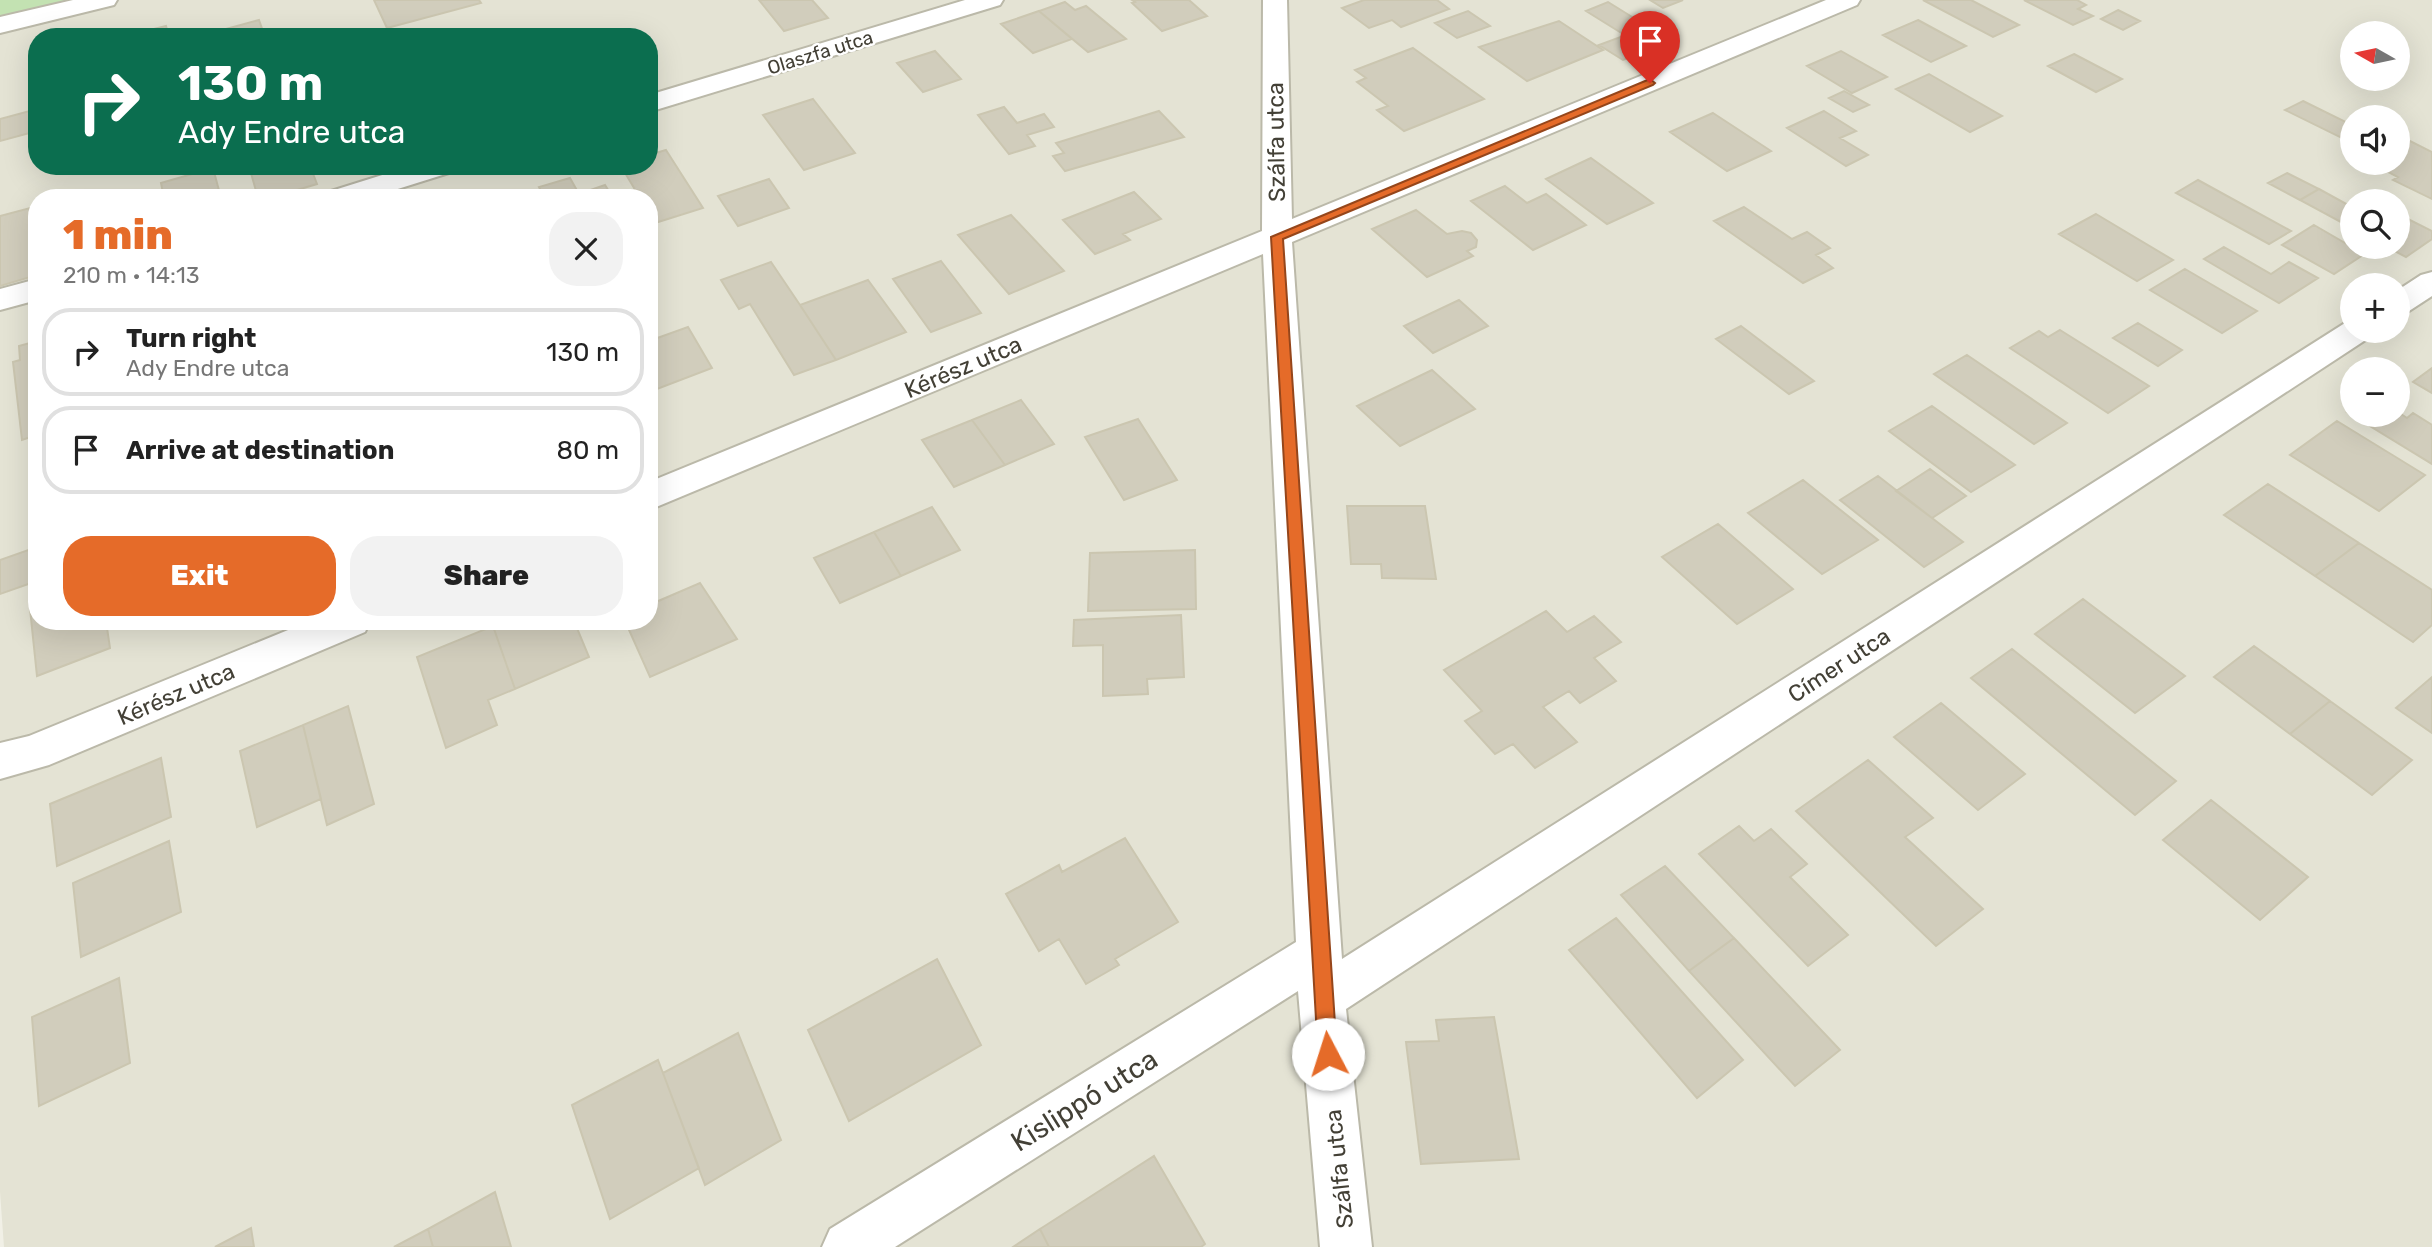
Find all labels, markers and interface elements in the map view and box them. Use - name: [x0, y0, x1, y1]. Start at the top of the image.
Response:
- pin: [1620, 11, 1680, 83]
- north arrow: [2340, 21, 2410, 91]
- map controls: [2340, 21, 2410, 427]
- icon: arrive: [1631, 22, 1669, 60]
- street label: Olaszfa utca: [764, 25, 876, 79]
- text: 130 m: [178, 54, 323, 112]
- icon: right: [63, 56, 154, 147]
- street label: Szálfa utca: [1261, 82, 1291, 202]
- button: sound: [2340, 105, 2410, 175]
- text: Ady Endre utca: [178, 113, 405, 151]
- button: search: [2340, 189, 2410, 259]
- text: 1 min: [63, 210, 173, 260]
- button: close: [549, 212, 623, 286]
- text: 210 m · 14:13: [63, 261, 200, 289]
- button: +: [2340, 273, 2410, 343]
- text: Turn right: [126, 323, 256, 354]
- street label: Kérész utca: [900, 330, 1026, 404]
- icon: right: [67, 333, 105, 371]
- text: 130 m: [546, 337, 619, 368]
- text: Ady Endre utca: [126, 354, 290, 382]
- button: −: [2340, 357, 2410, 427]
- icon: arrive: [67, 431, 105, 469]
- text: Arrive at destination: [126, 435, 394, 466]
- text: 80 m: [556, 435, 619, 466]
- button: Exit: [63, 536, 336, 616]
- button: Share: [350, 536, 623, 616]
- street label: Címer utca: [1783, 622, 1895, 708]
- street label: Kérész utca: [113, 657, 239, 731]
- position arrow: [1291, 1017, 1365, 1091]
- street label: Kislippó utca: [1005, 1042, 1164, 1159]
- street label: Szálfa utca: [1319, 1108, 1359, 1230]

